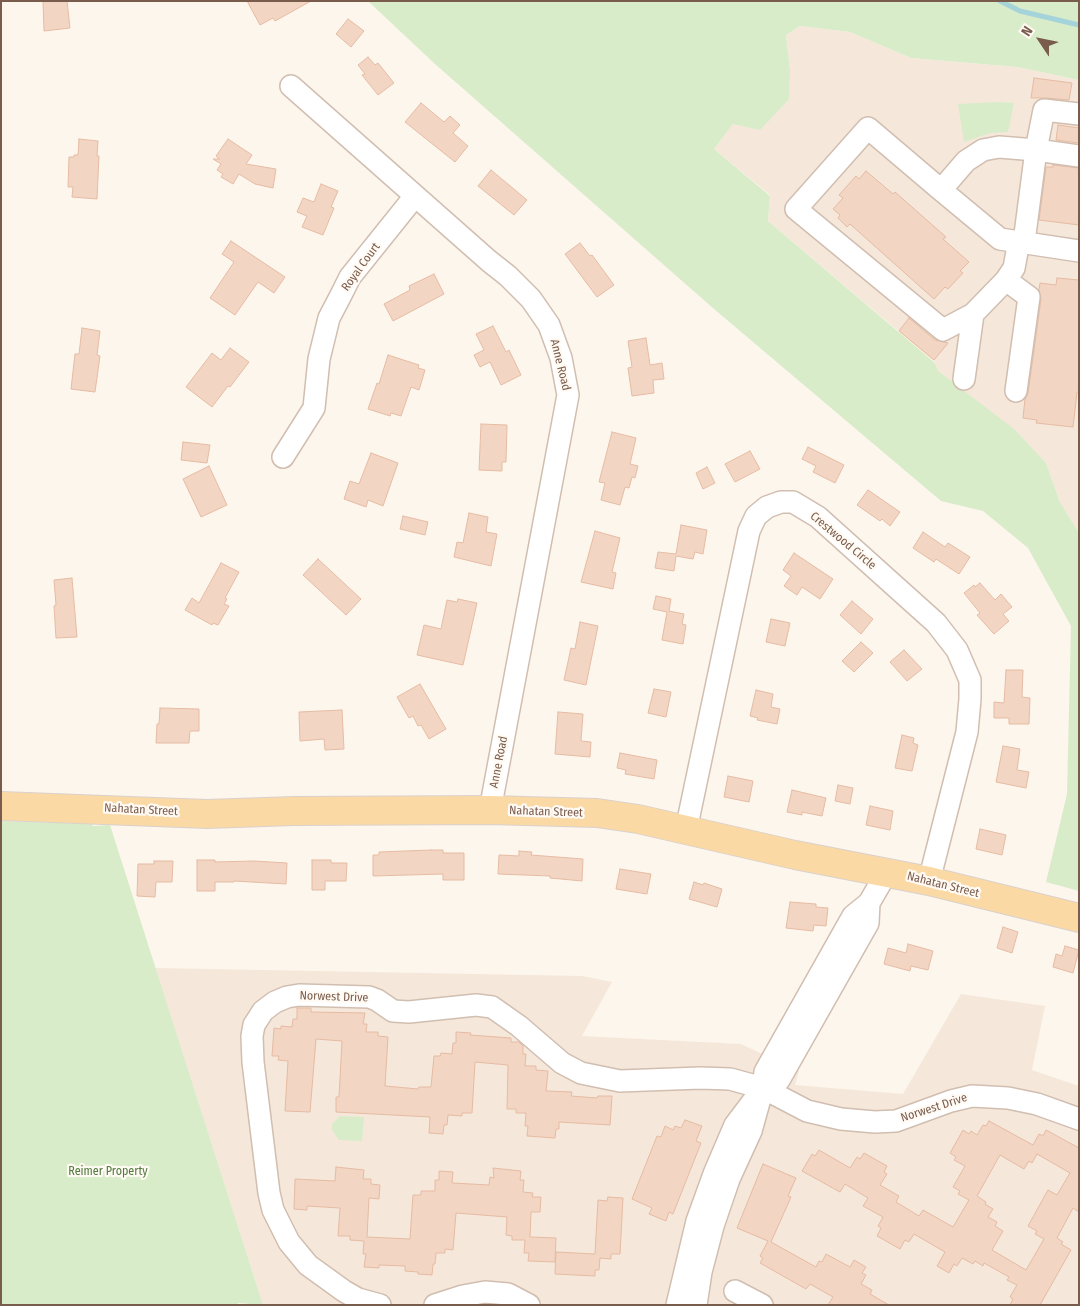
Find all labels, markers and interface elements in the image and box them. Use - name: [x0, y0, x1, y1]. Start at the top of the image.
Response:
- north arrow: [1015, 15, 1065, 65]
- text: N: [1018, 23, 1037, 40]
- street label: Royal Court: [339, 240, 383, 294]
- street label: Anne Road: [547, 338, 573, 392]
- street label: Crestwood Circle: [807, 509, 879, 573]
- street label: Anne Road: [487, 735, 511, 789]
- street label: Nahatan Street: [104, 801, 178, 819]
- street label: Nahatan Street: [509, 804, 583, 820]
- street label: Nahatan Street: [905, 869, 981, 901]
- street label: Norwest Drive: [299, 989, 369, 1005]
- street label: Norwest Drive: [899, 1091, 969, 1125]
- park label: Reimer Property: [68, 1165, 148, 1179]

